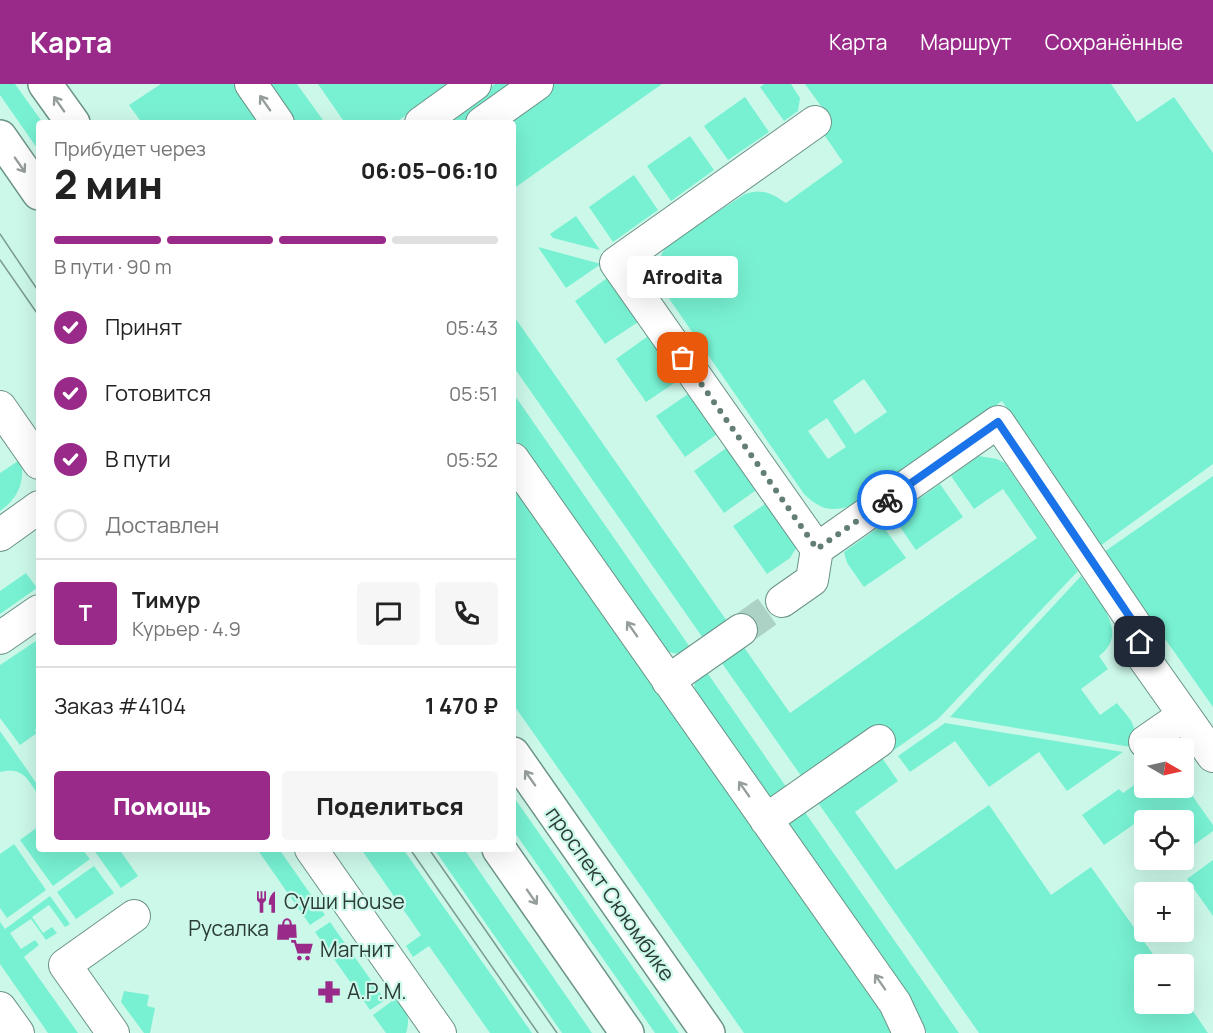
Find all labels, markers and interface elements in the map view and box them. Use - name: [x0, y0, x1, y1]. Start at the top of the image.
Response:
- text: Карта: [30, 23, 112, 61]
- text: Карта: [829, 28, 887, 56]
- text: Маршрут: [920, 28, 1012, 56]
- text: Сохранённые: [1045, 28, 1183, 56]
- one-way arrow: [53, 96, 65, 112]
- one-way arrow: [259, 96, 271, 112]
- text: Прибудет через: [54, 135, 206, 162]
- one-way arrow: [13, 156, 26, 172]
- text: 06:05–06:10: [361, 156, 498, 186]
- text: 2 мин: [54, 157, 163, 211]
- text: В пути · 90 m: [54, 253, 172, 280]
- callout: Afrodita: [628, 256, 738, 298]
- text: Afrodita: [642, 263, 723, 290]
- icon: check: [54, 311, 87, 344]
- text: Принят: [105, 312, 182, 342]
- text: 05:43: [445, 314, 498, 341]
- pin: [657, 332, 708, 383]
- icon: bag: [666, 341, 699, 374]
- icon: check: [54, 377, 87, 410]
- text: Готовится: [105, 378, 211, 408]
- text: 05:51: [449, 380, 498, 407]
- icon: check: [54, 443, 87, 476]
- text: В пути: [105, 444, 171, 474]
- text: 05:52: [446, 446, 498, 473]
- courier: [857, 470, 917, 530]
- icon: bike: [871, 484, 904, 517]
- text: Доставлен: [105, 510, 219, 540]
- button: chat: [357, 582, 420, 645]
- button: phone: [435, 582, 498, 645]
- text: Тимур: [132, 585, 201, 615]
- text: Т: [79, 598, 92, 628]
- text: Курьер · 4.9: [132, 615, 241, 642]
- pin: [1114, 616, 1165, 667]
- one-way arrow: [626, 621, 638, 637]
- icon: home: [1123, 625, 1156, 658]
- text: Заказ #4104: [54, 691, 186, 721]
- text: 1 470 ₽: [425, 691, 498, 721]
- north arrow: [1134, 738, 1194, 798]
- map controls: [1134, 738, 1194, 1014]
- button: Помощь: [54, 771, 270, 840]
- button: Поделиться: [282, 771, 498, 840]
- one-way arrow: [524, 771, 536, 787]
- one-way arrow: [737, 781, 750, 797]
- street label: проспект Сююмбике: [540, 801, 682, 986]
- button: locate: [1134, 810, 1194, 870]
- button: +: [1134, 882, 1194, 942]
- place label: Суши House: [284, 887, 405, 915]
- one-way arrow: [526, 888, 538, 905]
- restaurant icon: Суши House: [253, 889, 279, 915]
- place label: Русалка: [188, 914, 269, 942]
- shop icon: Русалка: [274, 916, 300, 942]
- place label: Магнит: [320, 935, 394, 963]
- supermarket icon: Магнит: [289, 937, 315, 963]
- button: −: [1134, 954, 1194, 1014]
- one-way arrow: [874, 975, 886, 991]
- place label: А.Р.М.: [347, 977, 407, 1005]
- pharmacy icon: А.Р.М.: [316, 979, 342, 1005]

